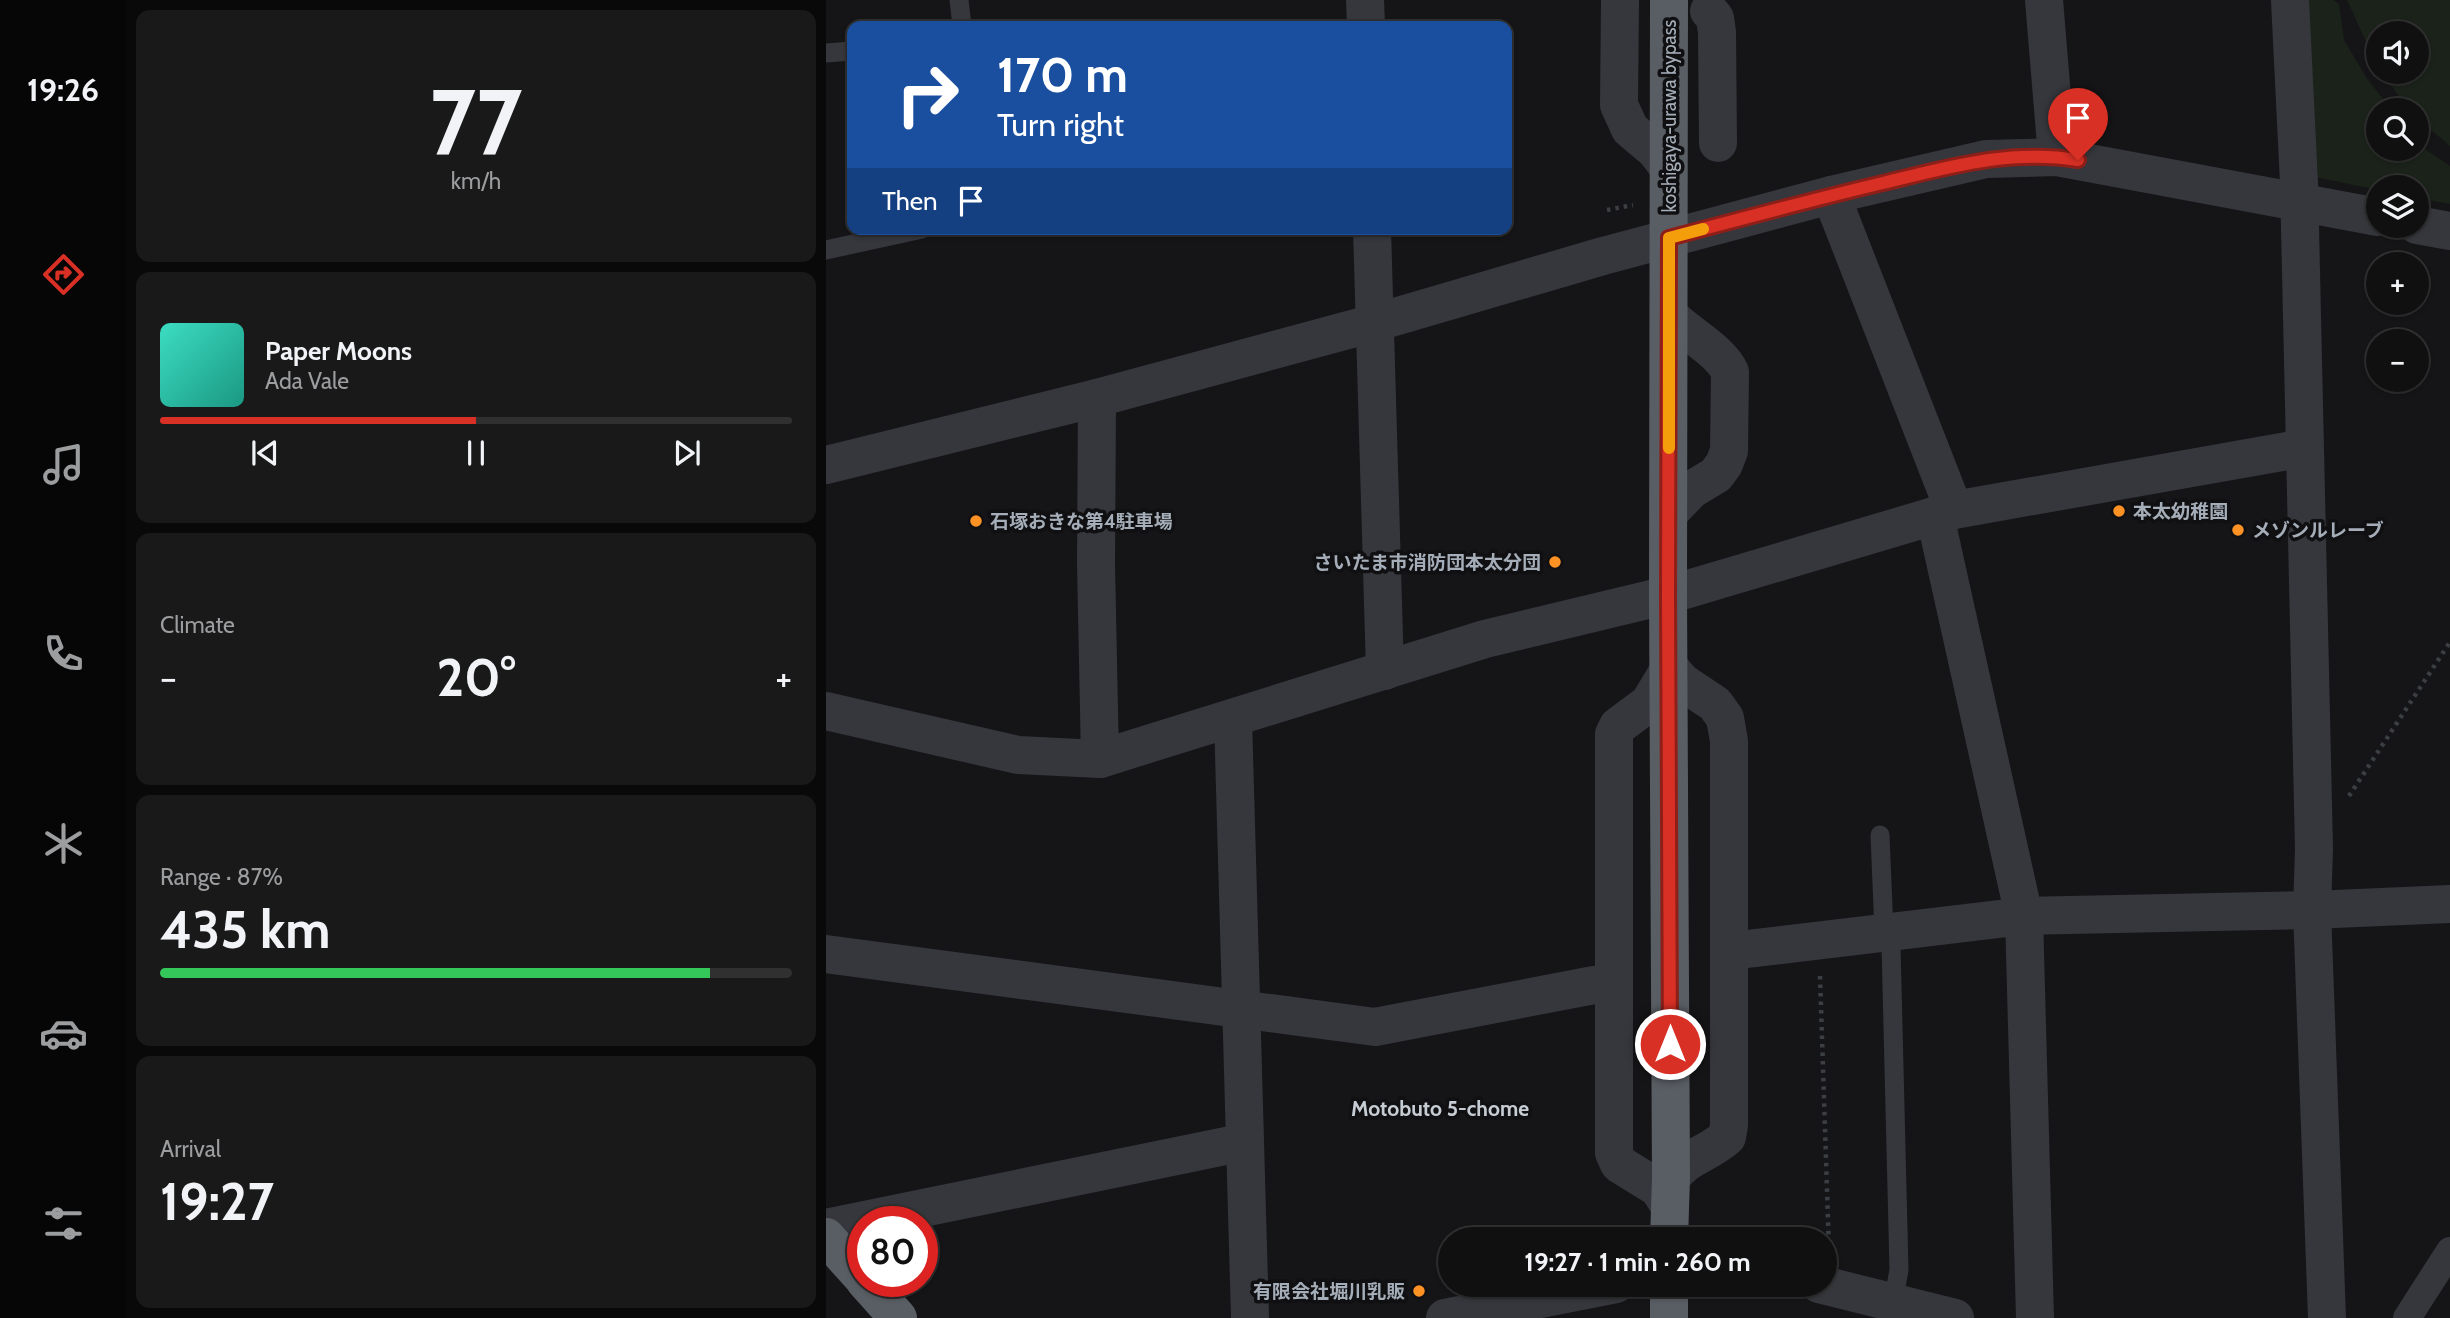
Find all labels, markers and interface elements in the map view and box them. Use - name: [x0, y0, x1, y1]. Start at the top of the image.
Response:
- street label: koshigaya-urawa bypass: [1658, 19, 1681, 212]
- map controls: [2366, 21, 2429, 392]
- button: sound: [2366, 21, 2429, 84]
- text: 170 m: [997, 45, 1128, 104]
- icon: right: [882, 49, 973, 140]
- text: 77: [430, 66, 522, 177]
- text: 19:26: [27, 70, 99, 109]
- pin: [2048, 88, 2108, 160]
- button: search: [2366, 98, 2429, 161]
- icon: arrive: [2059, 99, 2097, 137]
- text: Turn right: [997, 105, 1124, 144]
- text: km/h: [451, 167, 501, 195]
- button: layers: [2366, 175, 2429, 238]
- icon: arrive: [952, 182, 990, 220]
- text: Then: [882, 185, 938, 217]
- icon: directions: [39, 250, 88, 299]
- button: +: [2366, 252, 2429, 315]
- button: −: [2366, 329, 2429, 392]
- text: Paper Moons: [265, 335, 412, 367]
- text: Ada Vale: [265, 367, 349, 395]
- icon: previous: [246, 434, 284, 472]
- icon: pause: [457, 434, 495, 472]
- icon: next: [668, 434, 706, 472]
- icon: music: [39, 440, 88, 489]
- place label: 本太幼稚園: [2133, 500, 2228, 523]
- marker: 本太幼稚園: [2111, 503, 2127, 519]
- place label: 石塚おきな第4駐車場: [990, 510, 1173, 533]
- marker: 石塚おきな第4駐車場: [968, 513, 984, 529]
- place label: メゾンルレーブ: [2252, 519, 2384, 542]
- marker: メゾンルレーブ: [2230, 522, 2246, 538]
- place label: さいたま市消防団本太分団: [1314, 551, 1541, 574]
- marker: さいたま市消防団本太分団: [1547, 554, 1563, 570]
- text: Climate: [160, 611, 235, 639]
- icon: phone: [39, 629, 88, 678]
- text: 20°: [436, 646, 516, 709]
- text: −: [160, 654, 177, 701]
- text: +: [775, 654, 792, 701]
- icon: climate: [39, 819, 88, 868]
- text: Range · 87%: [160, 863, 283, 891]
- text: 435 km: [160, 898, 330, 961]
- position arrow: [1633, 1007, 1707, 1081]
- icon: car: [39, 1009, 88, 1058]
- district label: Motobuto 5-chome: [1351, 1096, 1529, 1121]
- text: Arrival: [160, 1135, 221, 1163]
- text: 19:27: [160, 1170, 274, 1233]
- icon: filters: [39, 1199, 88, 1248]
- speed limit sign: 80: [847, 1206, 938, 1297]
- text: 19:27 · 1 min · 260 m: [1524, 1246, 1751, 1278]
- place label: 有限会社堀川乳販: [1253, 1280, 1405, 1303]
- marker: 有限会社堀川乳販: [1411, 1283, 1427, 1299]

